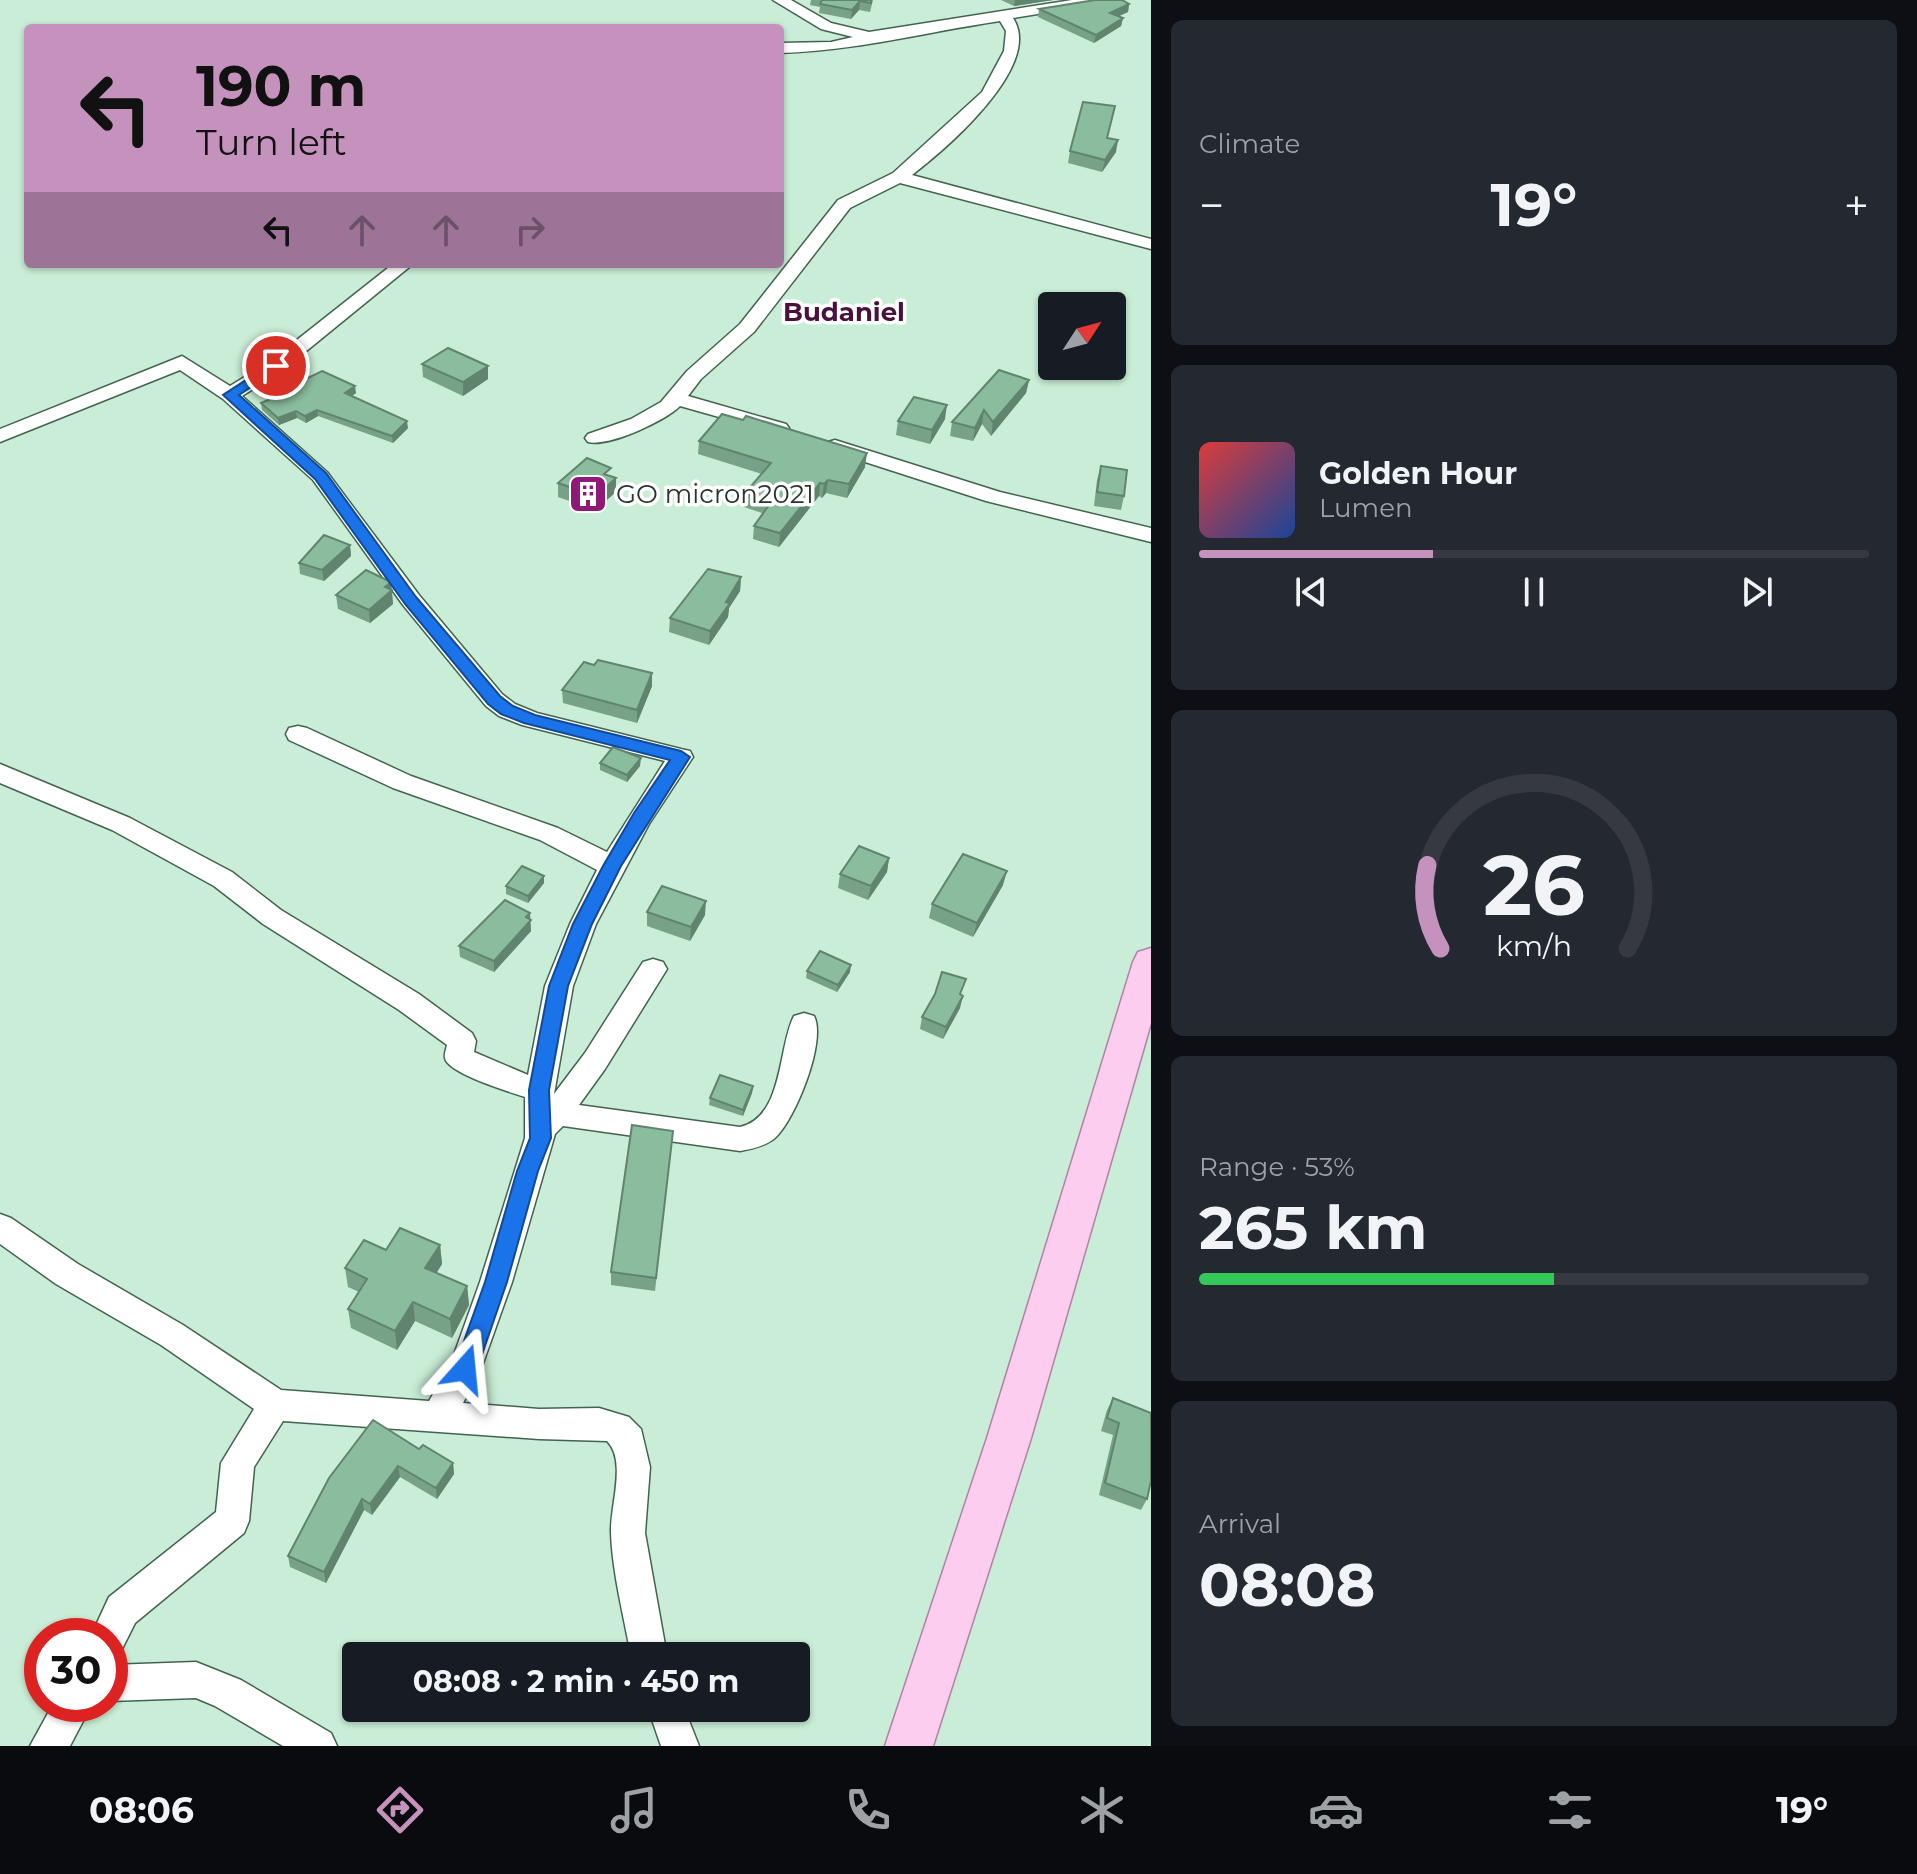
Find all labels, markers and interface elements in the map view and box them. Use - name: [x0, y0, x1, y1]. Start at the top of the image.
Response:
- text: 190 m: [196, 52, 366, 120]
- icon: left: [64, 56, 168, 160]
- text: Turn left: [196, 120, 347, 164]
- text: Climate: [1199, 128, 1300, 160]
- text: 19°: [1491, 168, 1577, 241]
- text: −: [1199, 178, 1224, 232]
- text: +: [1844, 178, 1869, 232]
- icon: left: [256, 208, 300, 252]
- icon: ahead: [340, 208, 384, 252]
- icon: ahead: [424, 208, 468, 252]
- icon: right: [508, 208, 552, 252]
- north arrow: [1038, 292, 1126, 380]
- map controls: [1038, 292, 1126, 380]
- district label: Budaniel: [783, 296, 905, 328]
- pin: [242, 332, 310, 400]
- icon: arrive: [254, 344, 298, 388]
- text: Golden Hour: [1319, 455, 1517, 492]
- building icon: GO micron2021: [567, 473, 609, 515]
- place label: GO micron2021: [616, 478, 814, 510]
- text: Lumen: [1319, 492, 1412, 524]
- icon: previous: [1289, 570, 1333, 614]
- icon: pause: [1512, 570, 1556, 614]
- icon: next: [1735, 570, 1779, 614]
- text: 26: [1483, 834, 1585, 936]
- text: km/h: [1496, 928, 1572, 963]
- text: Range · 53%: [1199, 1151, 1355, 1183]
- text: 265 km: [1199, 1191, 1427, 1264]
- position arrow: [423, 1327, 507, 1411]
- text: Arrival: [1199, 1508, 1281, 1540]
- text: 08:08: [1199, 1548, 1375, 1621]
- speed limit sign: 30: [24, 1618, 128, 1722]
- text: 08:08 · 2 min · 450 m: [413, 1663, 739, 1700]
- icon: directions: [372, 1782, 428, 1838]
- icon: music: [606, 1782, 662, 1838]
- icon: phone: [840, 1782, 896, 1838]
- icon: climate: [1074, 1782, 1130, 1838]
- icon: car: [1308, 1782, 1364, 1838]
- icon: filters: [1542, 1782, 1598, 1838]
- text: 08:06: [89, 1788, 194, 1832]
- text: 19°: [1776, 1788, 1828, 1832]

